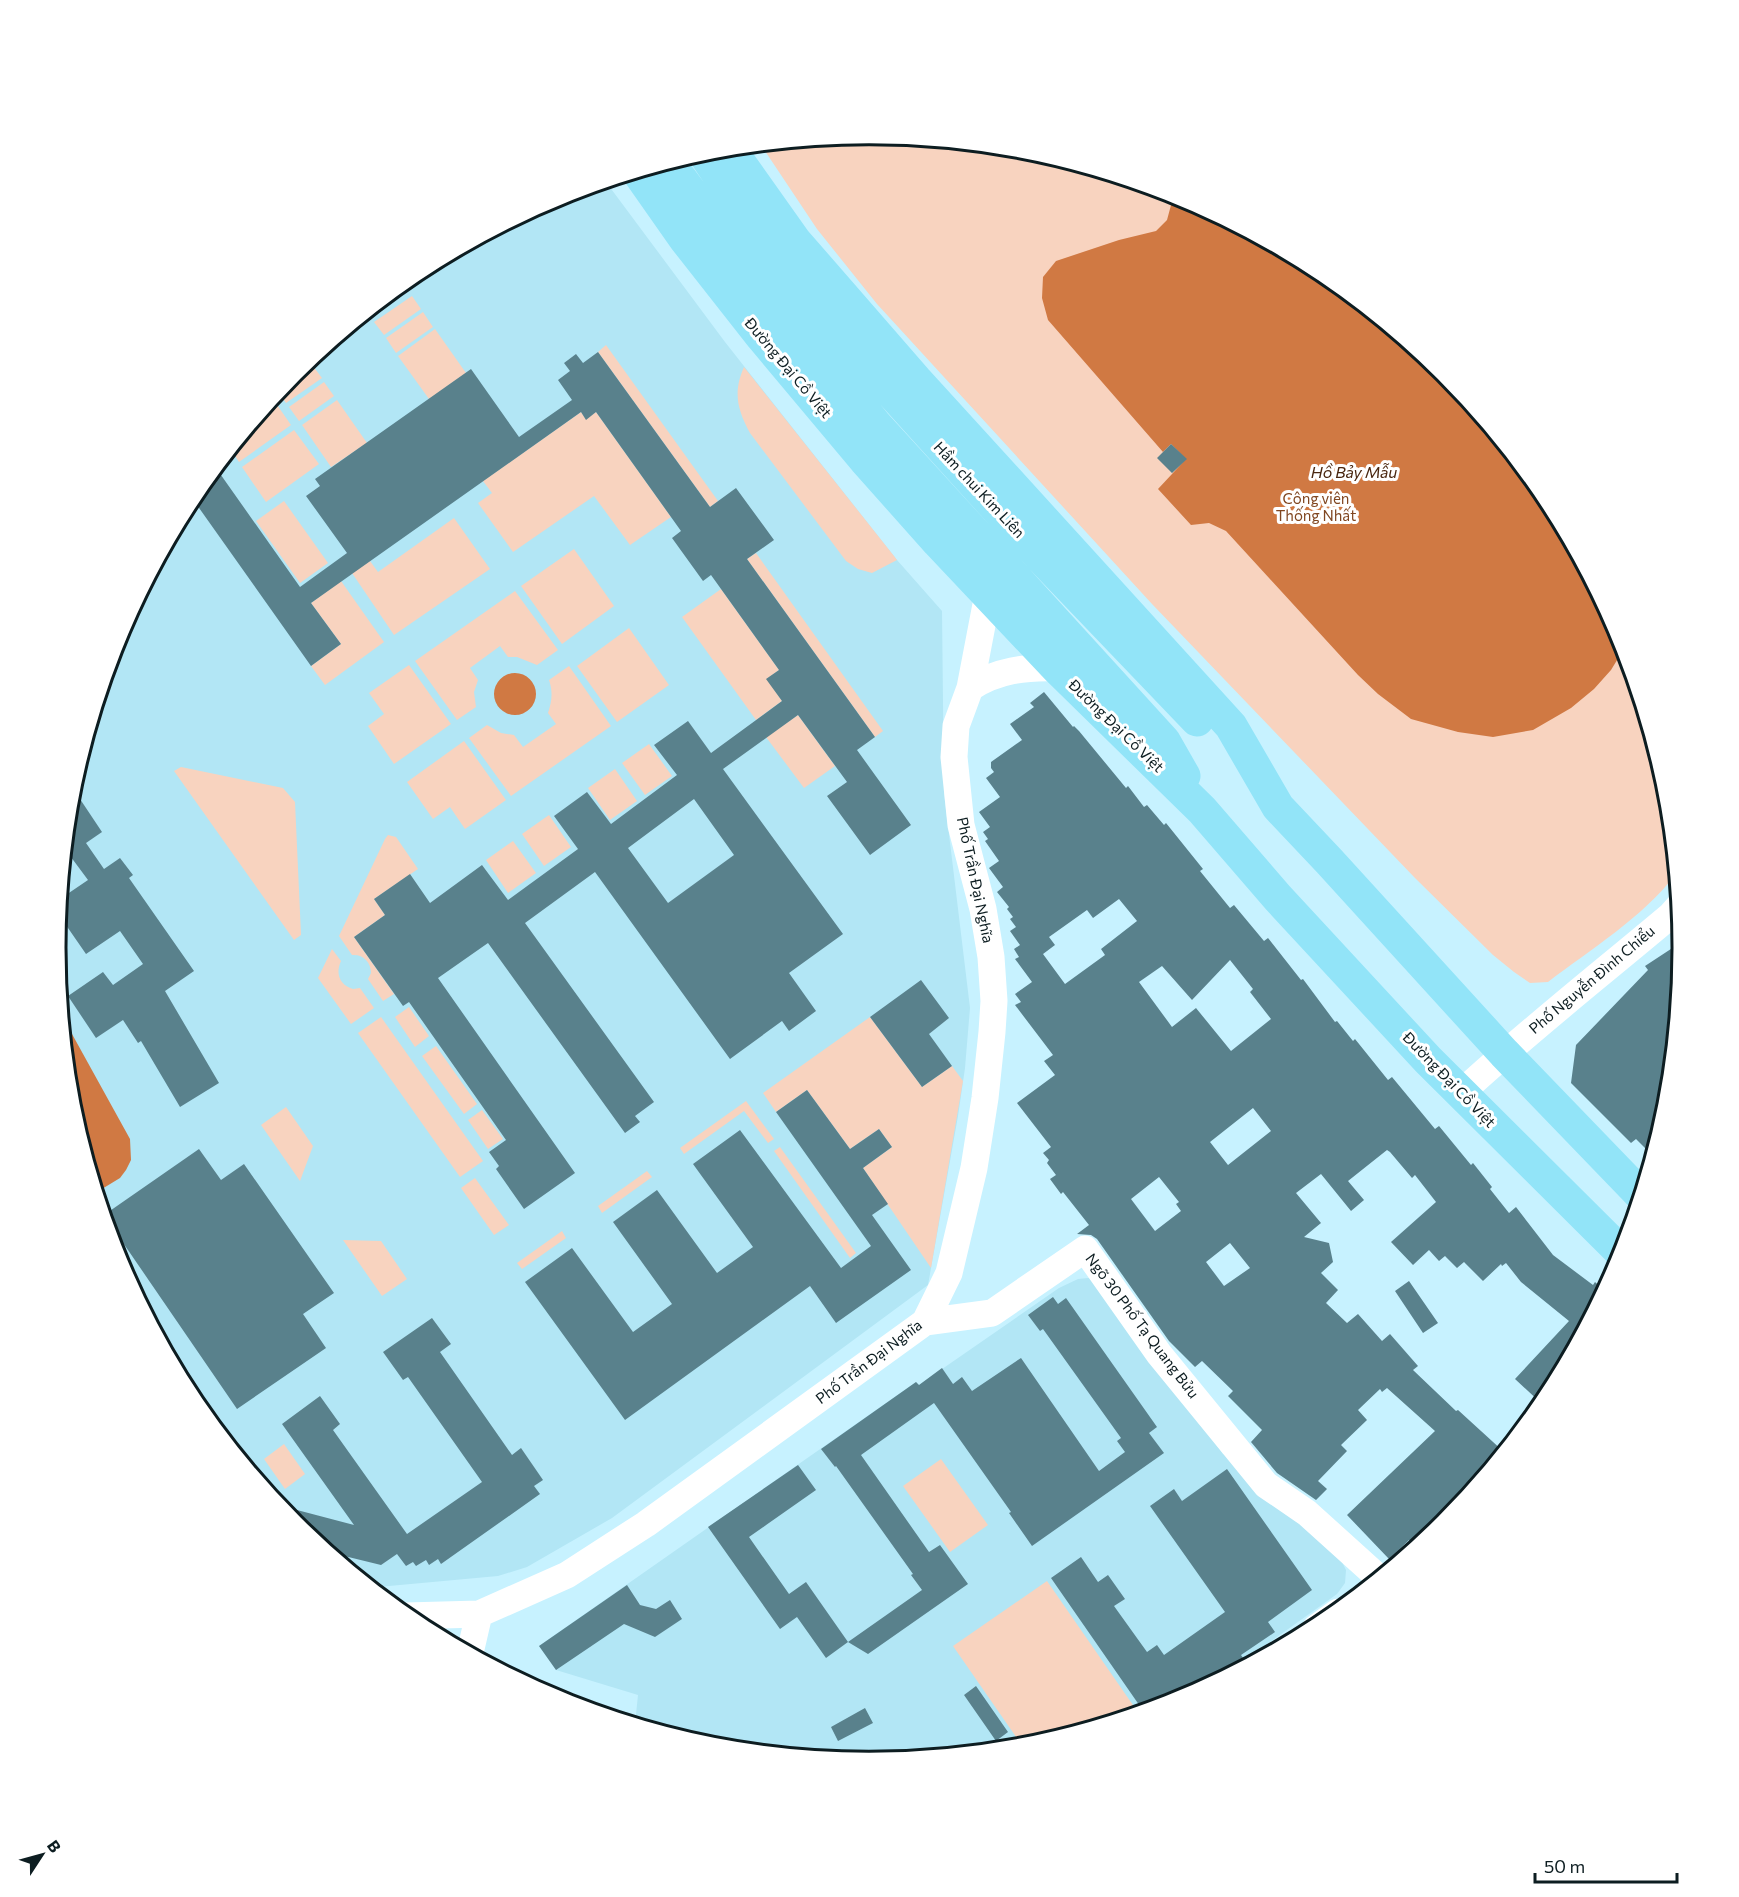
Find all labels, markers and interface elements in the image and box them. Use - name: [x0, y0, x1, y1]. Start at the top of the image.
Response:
- street label: Đường Đại Cồ Việt: [741, 313, 836, 421]
- street label: Hầm chui Kim Liên: [931, 437, 1029, 541]
- water label: Hồ Bảy Mẫu: [1311, 462, 1397, 481]
- park label: Công viên Thống Nhất: [1276, 489, 1356, 524]
- street label: Đường Đại Cồ Việt: [1065, 675, 1168, 775]
- street label: Phố Trần Đại Nghĩa: [954, 815, 998, 945]
- street label: Phố Nguyễn Đình Chiểu: [1525, 921, 1658, 1037]
- street label: Đường Đại Cồ Việt: [1399, 1027, 1500, 1131]
- street label: Ngõ 30 Phố Tạ Quang Bửu: [1082, 1249, 1203, 1401]
- street label: Phố Trần Đại Nghĩa: [812, 1315, 925, 1407]
- north arrow: [12, 1825, 72, 1885]
- text: B: [44, 1836, 66, 1856]
- scale bar: [1535, 1846, 1678, 1884]
- text: 50 m: [1544, 1855, 1585, 1877]

